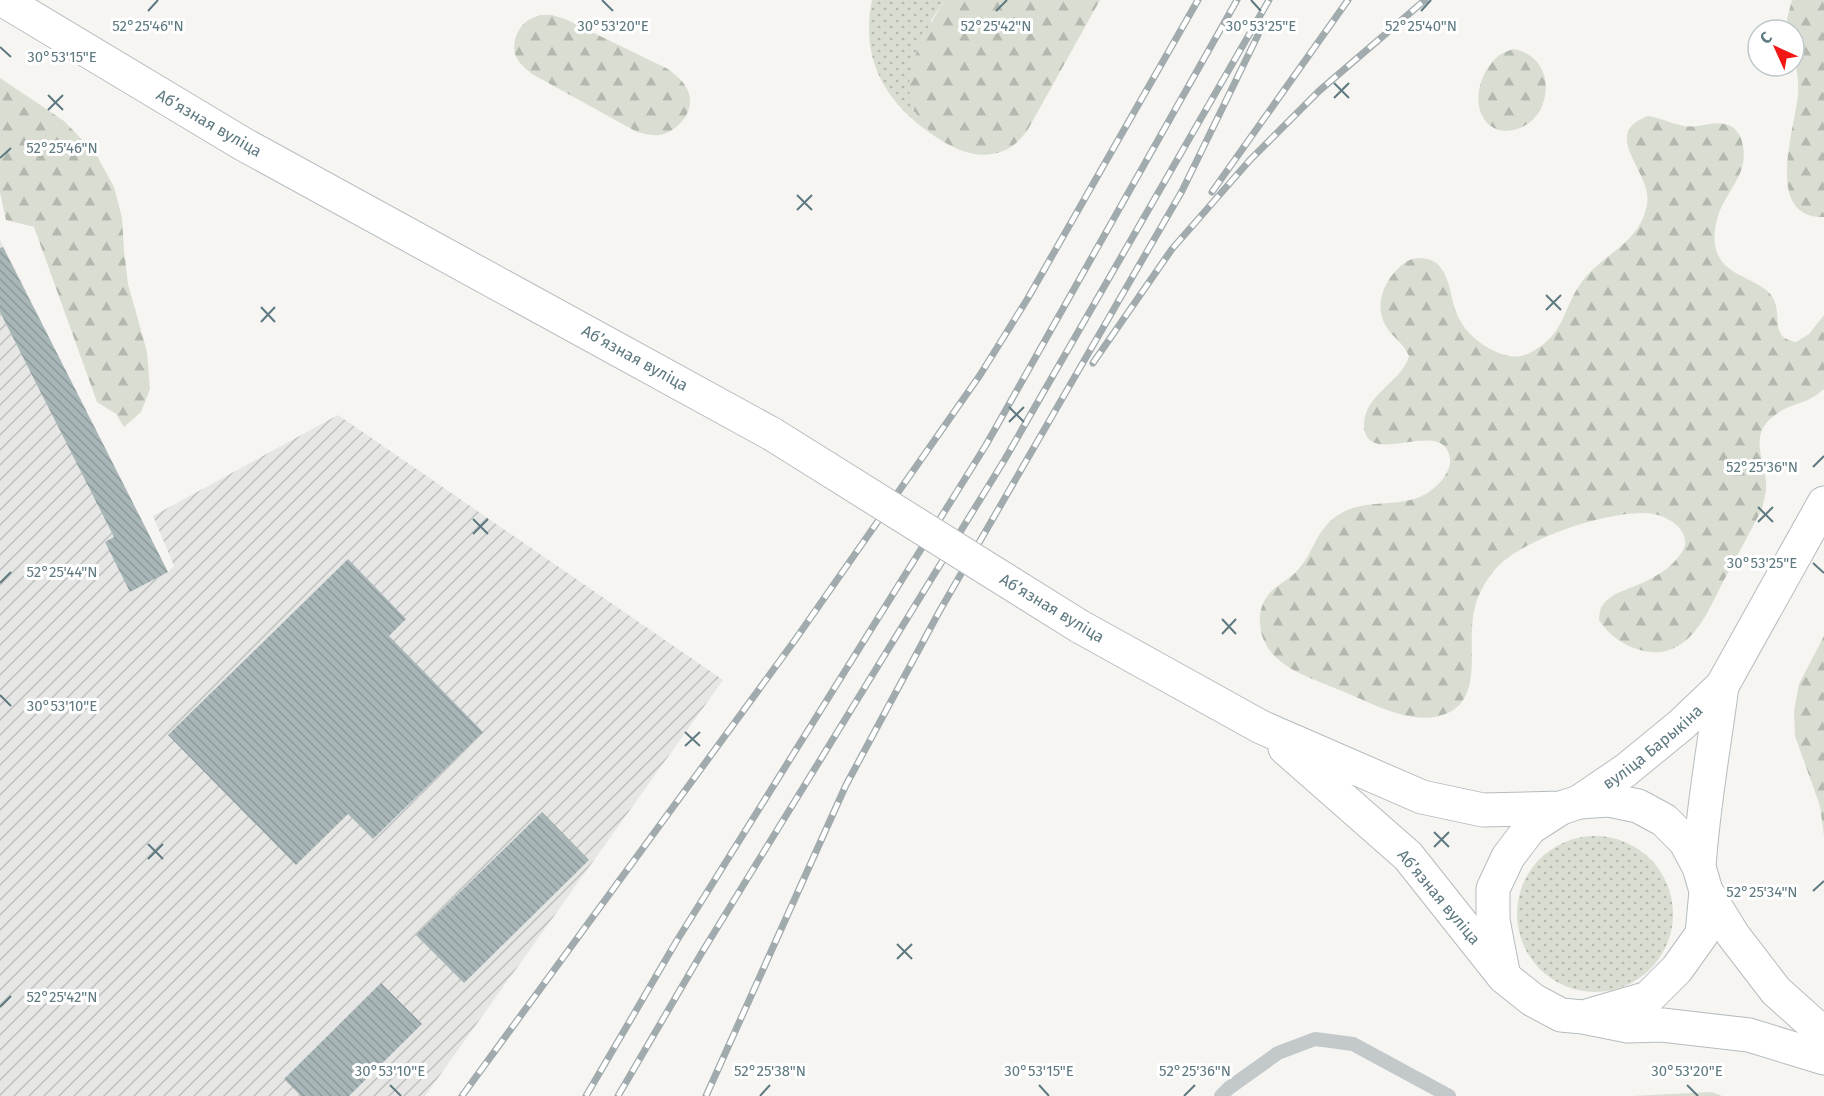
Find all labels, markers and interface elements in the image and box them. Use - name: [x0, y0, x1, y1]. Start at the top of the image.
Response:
- text: 52°25'46"N: [112, 17, 184, 35]
- text: 30°53'20"E: [577, 17, 649, 35]
- text: 52°25'42"N: [960, 17, 1032, 35]
- text: 30°53'25"E: [1226, 17, 1296, 35]
- text: 52°25'40"N: [1385, 17, 1457, 35]
- north arrow: [1746, 18, 1806, 78]
- text: С: [1756, 27, 1776, 48]
- text: 30°53'15"E: [27, 48, 97, 66]
- street label: Абʼязная вуліца: [153, 85, 265, 161]
- text: 52°25'46"N: [26, 139, 98, 157]
- street label: Абʼязная вуліца: [579, 321, 691, 395]
- text: 52°25'36"N: [1726, 458, 1798, 476]
- text: 30°53'25"E: [1727, 554, 1797, 572]
- text: 52°25'44"N: [26, 563, 98, 581]
- street label: Абʼязная вуліца: [996, 569, 1108, 647]
- text: 30°53'10"E: [27, 697, 97, 715]
- street label: вуліца Барыкіна: [1599, 701, 1706, 793]
- street label: Абʼязная вуліца: [1394, 846, 1484, 948]
- text: 52°25'34"N: [1726, 883, 1798, 901]
- text: 52°25'42"N: [26, 988, 98, 1006]
- text: 30°53'10"E: [355, 1062, 425, 1080]
- text: 52°25'38"N: [734, 1062, 806, 1080]
- text: 30°53'15"E: [1004, 1062, 1074, 1080]
- text: 52°25'36"N: [1159, 1062, 1231, 1080]
- text: 30°53'20"E: [1651, 1062, 1723, 1080]

